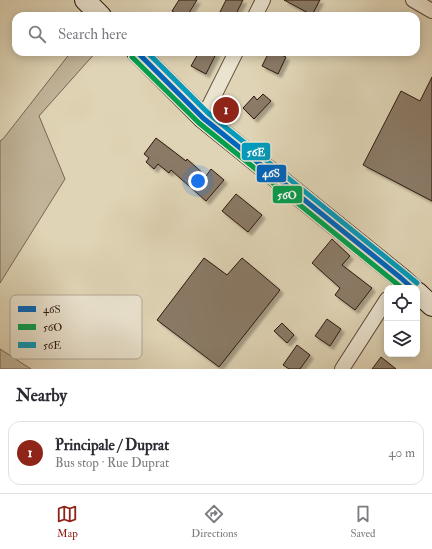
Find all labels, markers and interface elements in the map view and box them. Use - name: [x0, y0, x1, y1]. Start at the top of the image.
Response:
- search box: [12, 12, 420, 56]
- icon: search: [26, 23, 48, 45]
- text: Search here: [58, 25, 127, 44]
- pin: 1: [213, 95, 239, 125]
- line badge: 56E: [241, 142, 271, 161]
- text: 56E: [247, 146, 265, 159]
- line badge: 46S: [256, 164, 287, 183]
- text: 46S: [261, 167, 280, 181]
- your location: [188, 171, 208, 191]
- line badge: 56O: [272, 185, 303, 204]
- text: 56O: [277, 189, 297, 202]
- map controls: [384, 285, 420, 357]
- button: locate: [384, 285, 420, 321]
- legend: [10, 295, 142, 359]
- text: 46S: [43, 303, 61, 316]
- text: 56O: [43, 321, 62, 334]
- button: layers: [384, 321, 420, 357]
- text: 56E: [43, 339, 61, 352]
- text: Nearby: [16, 385, 67, 406]
- text: Principale / Duprat: [55, 436, 169, 455]
- text: 1: [28, 445, 32, 461]
- text: 40 m: [389, 445, 415, 461]
- text: Bus stop · Rue Duprat: [55, 455, 169, 471]
- tab: Map: [56, 503, 78, 540]
- tab: Directions: [191, 503, 238, 540]
- tab: Saved: [350, 503, 376, 540]

